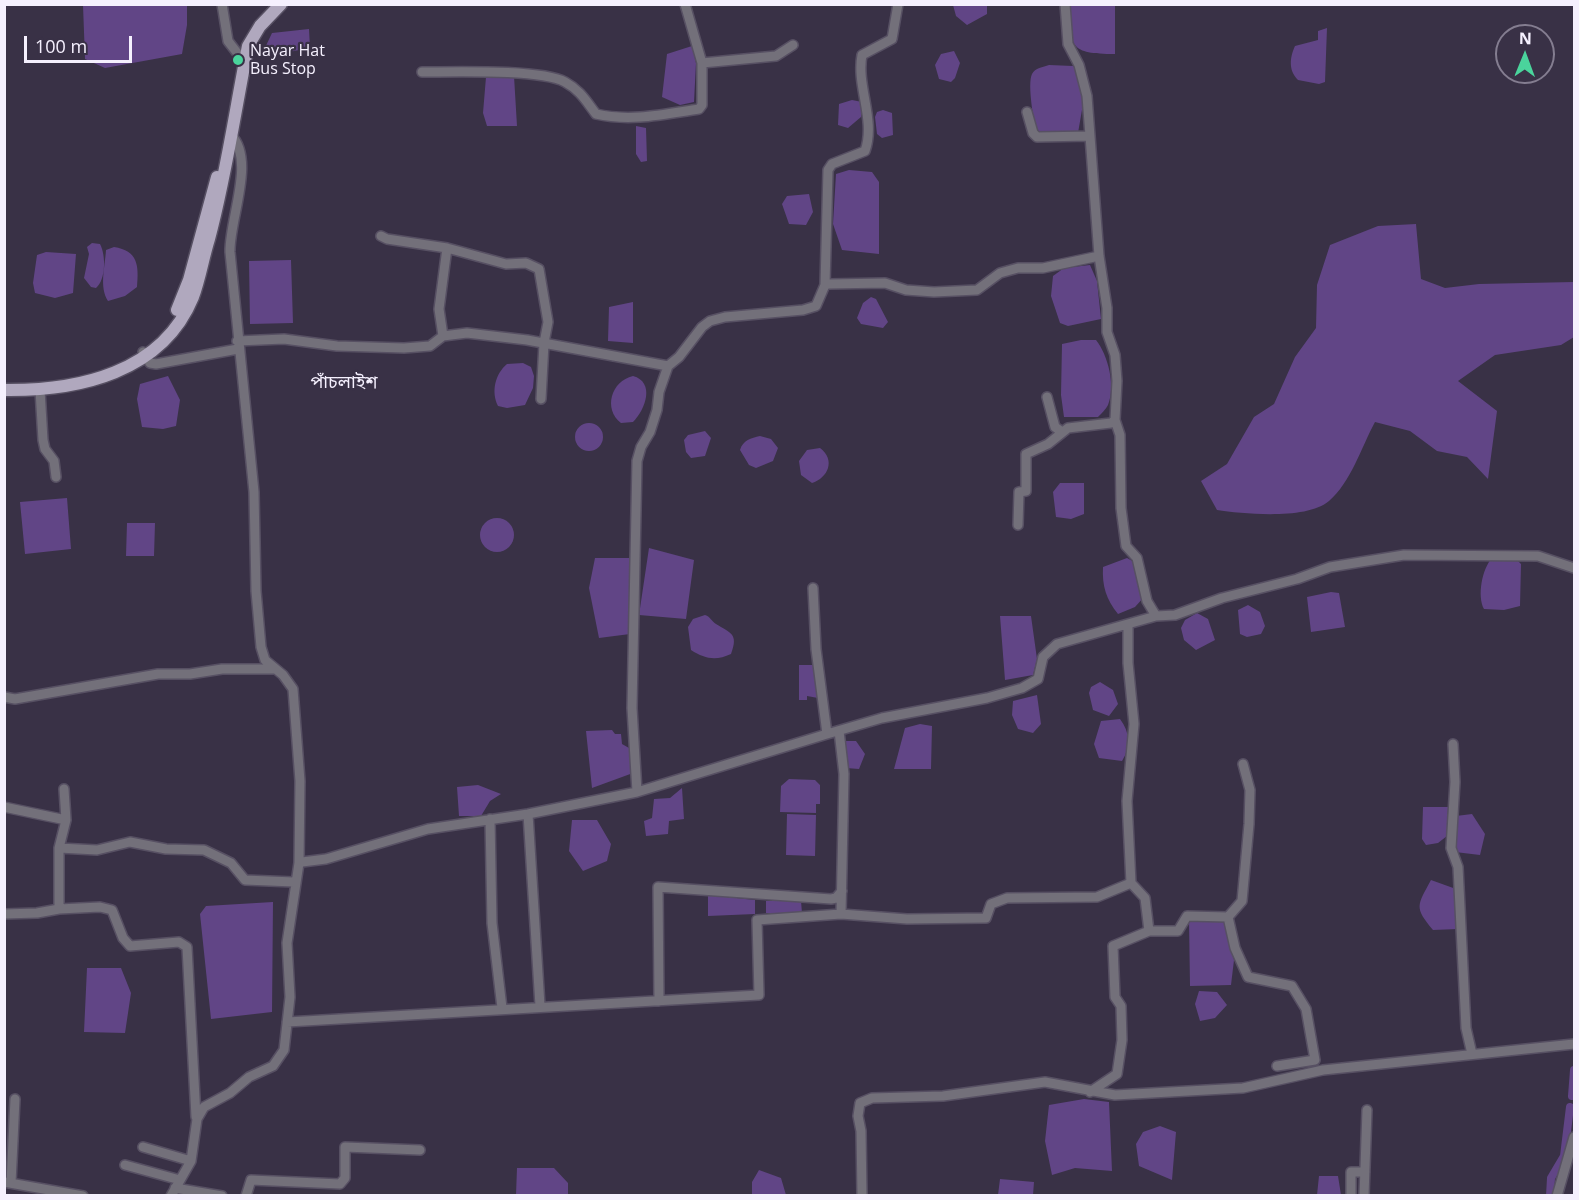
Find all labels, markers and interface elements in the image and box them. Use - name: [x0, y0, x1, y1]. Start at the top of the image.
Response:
- scale bar: [27, 24, 135, 62]
- north arrow: [1495, 24, 1555, 84]
- text: N: [1519, 27, 1532, 49]
- text: 100 m: [35, 34, 87, 58]
- place label: Nayar Hat Bus Stop: [250, 41, 325, 79]
- marker: Nayar Hat Bus Stop: [231, 53, 245, 67]
- district label: পাঁচলাইশ: [310, 372, 378, 394]

